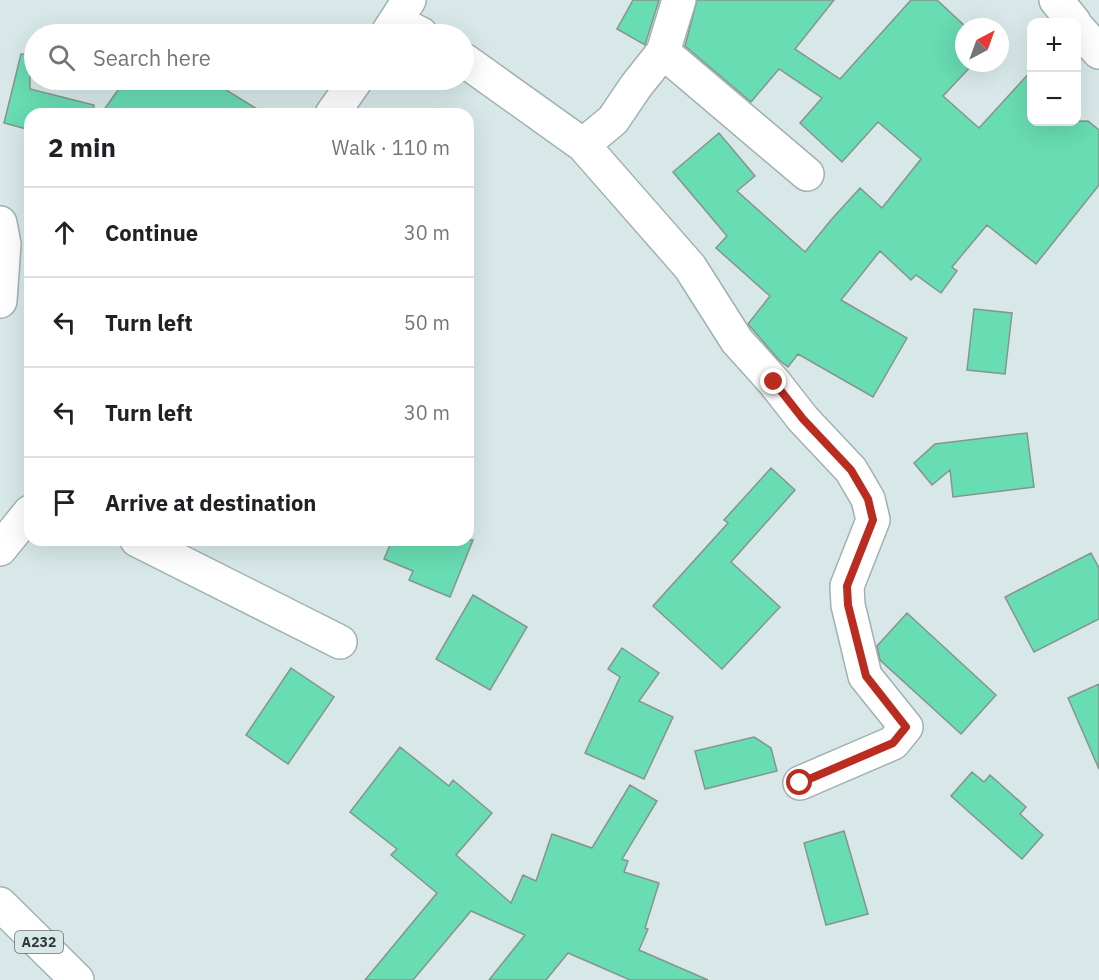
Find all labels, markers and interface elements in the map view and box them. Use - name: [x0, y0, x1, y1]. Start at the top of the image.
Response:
- north arrow: [955, 18, 1009, 72]
- map controls: [1027, 18, 1081, 126]
- button: +: [1027, 18, 1081, 72]
- search box: [24, 24, 474, 90]
- icon: search: [45, 41, 78, 74]
- text: Search here: [93, 43, 211, 72]
- button: −: [1027, 72, 1081, 126]
- text: 2 min: [48, 130, 116, 164]
- text: Walk · 110 m: [332, 134, 450, 161]
- icon: ahead: [48, 216, 81, 249]
- text: Continue: [105, 218, 198, 247]
- text: 30 m: [404, 219, 450, 246]
- icon: left: [48, 306, 81, 339]
- text: Turn left: [105, 308, 193, 337]
- text: 50 m: [404, 309, 450, 336]
- route end: [760, 368, 786, 394]
- icon: left: [48, 396, 81, 429]
- text: Turn left: [105, 398, 193, 427]
- text: 30 m: [404, 399, 450, 426]
- icon: arrive: [48, 486, 81, 519]
- text: Arrive at destination: [105, 488, 316, 517]
- route start: [786, 769, 812, 795]
- road number: A232: [15, 931, 63, 953]

